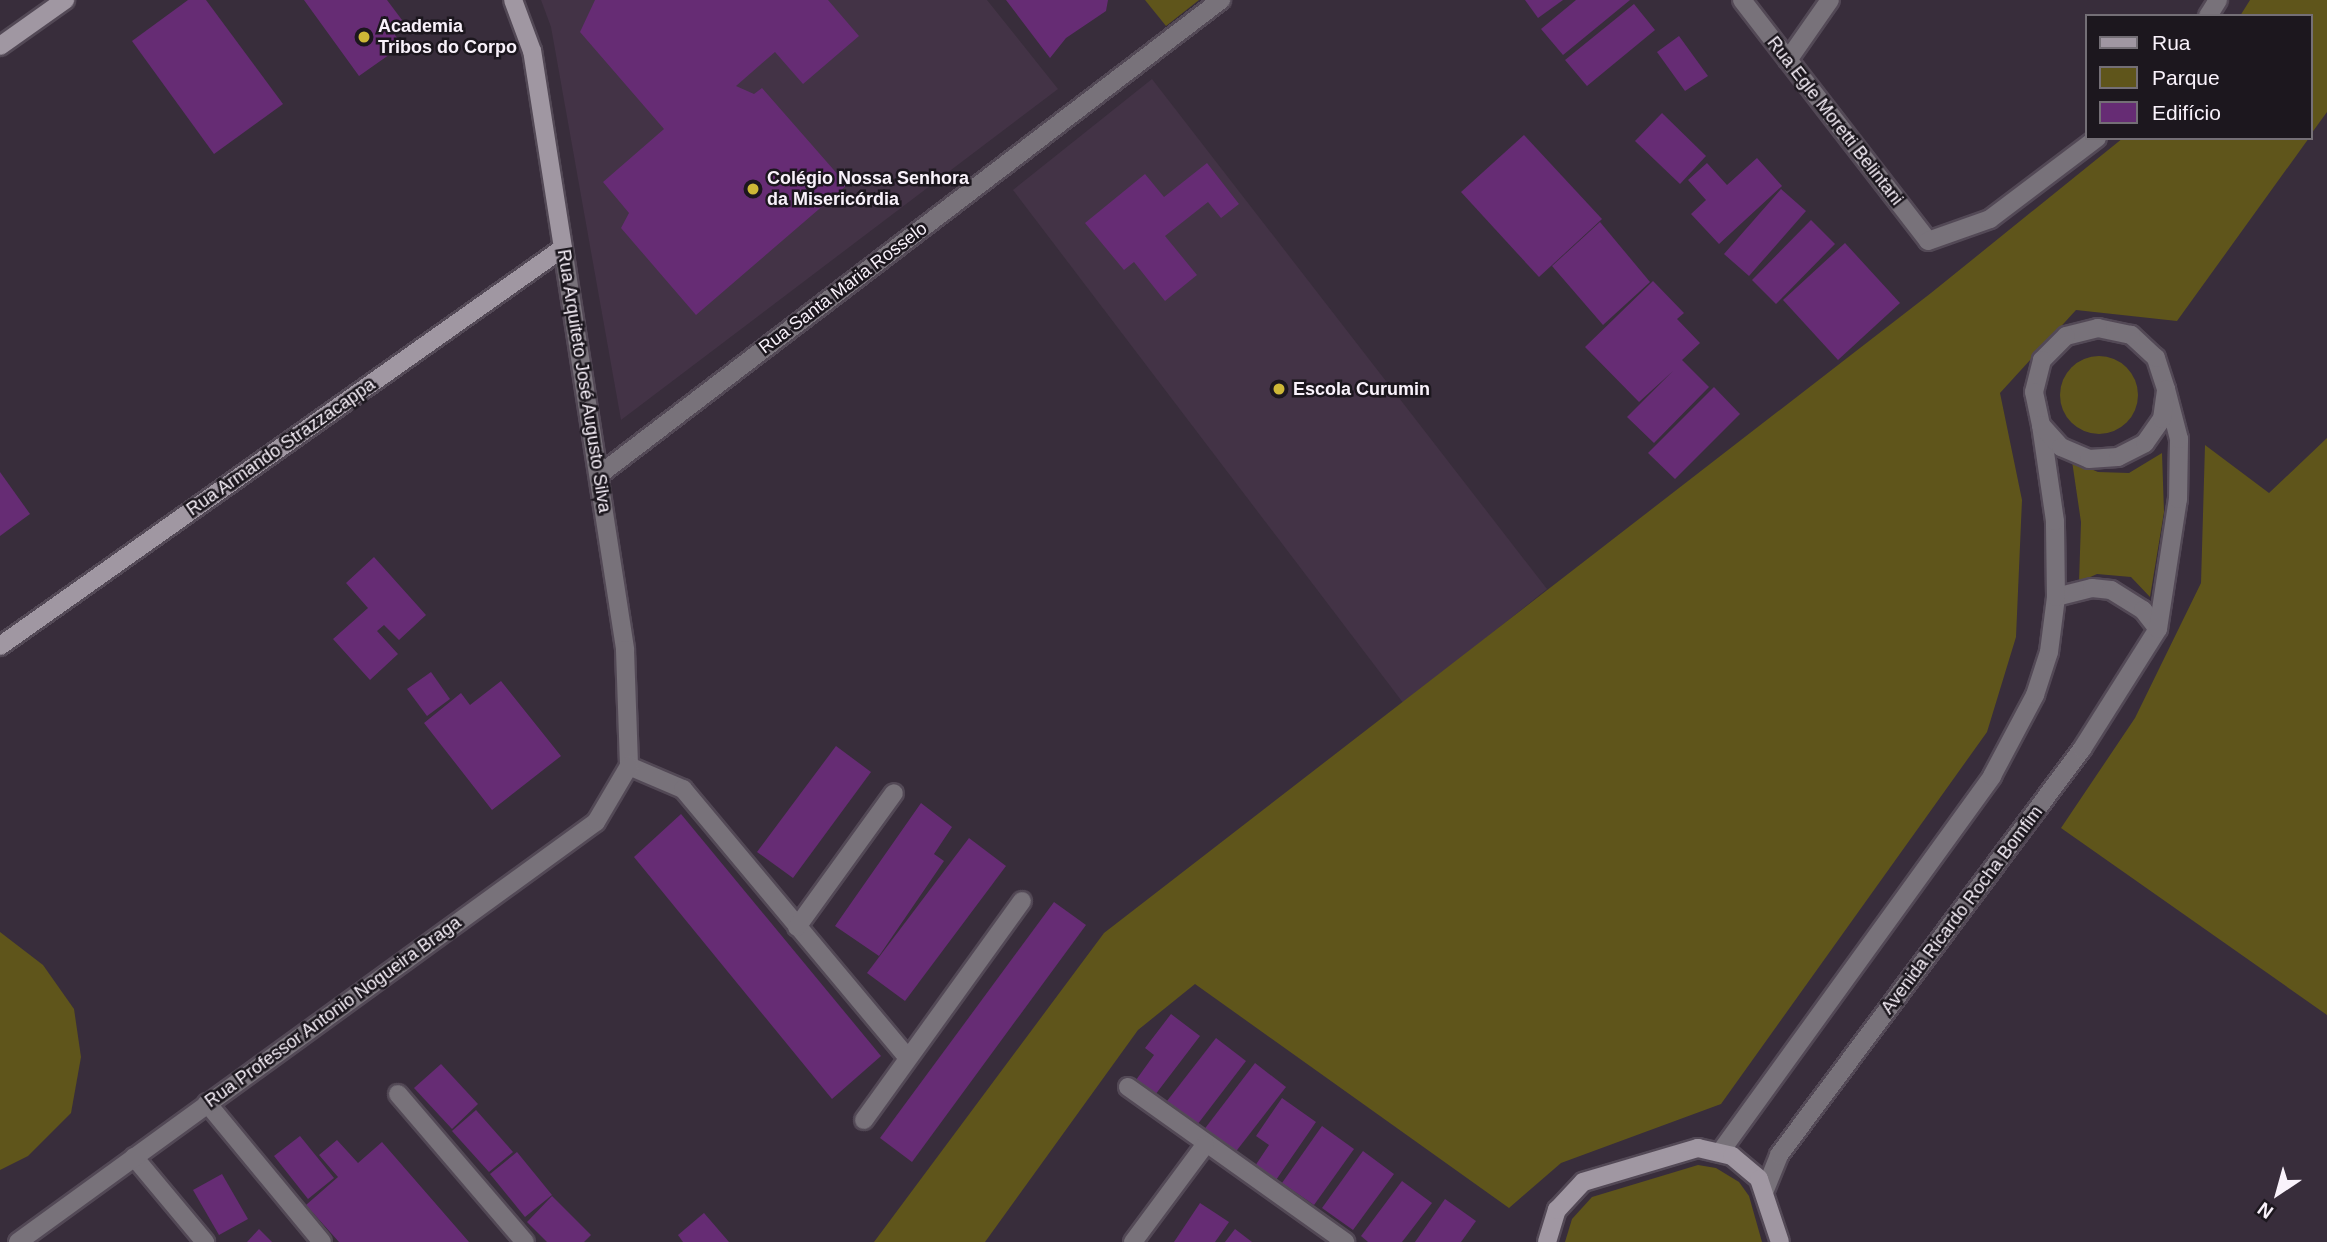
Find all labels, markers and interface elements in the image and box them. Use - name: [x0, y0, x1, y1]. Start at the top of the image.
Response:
- legend: [2086, 14, 2313, 140]
- place label: Academia Tribos do Corpo: [378, 16, 517, 58]
- marker: Academia Tribos do Corpo: [356, 29, 372, 45]
- text: Rua: [2152, 31, 2191, 54]
- street label: Rua Egle Moretti Belintani: [1762, 32, 1908, 210]
- text: Parque: [2152, 66, 2220, 89]
- text: Edifício: [2152, 101, 2221, 124]
- place label: Colégio Nossa Senhora da Misericórdia: [767, 168, 969, 210]
- marker: Colégio Nossa Senhora da Misericórdia: [745, 181, 761, 197]
- street label: Rua Santa Maria Rosselo: [755, 218, 931, 358]
- street label: Rua Arquiteto José Augusto Silva: [552, 247, 616, 515]
- street label: Rua Armando Strazzacappa: [182, 373, 380, 521]
- place label: Escola Curumin: [1293, 378, 1430, 400]
- marker: Escola Curumin: [1271, 381, 1287, 397]
- street label: Avenida Ricardo Rocha Bomfim: [1877, 802, 2047, 1018]
- street label: Rua Professor Antonio Nogueira Braga: [200, 912, 466, 1112]
- north arrow: [2243, 1158, 2313, 1228]
- text: N: [2254, 1198, 2277, 1223]

